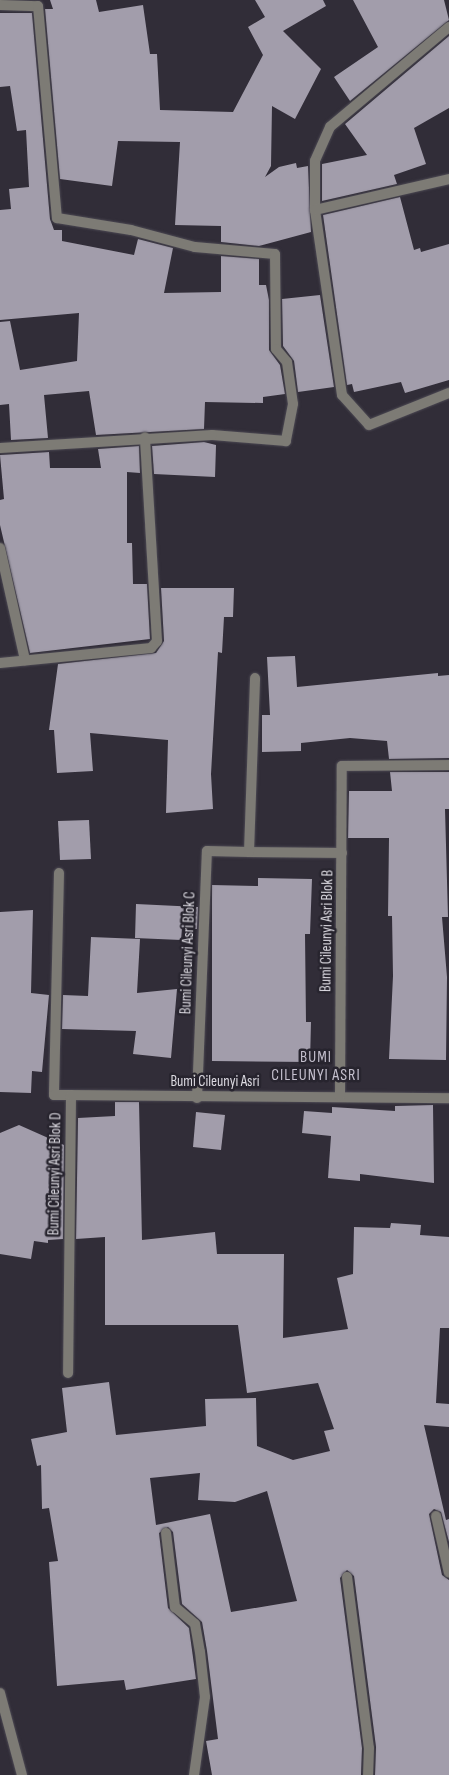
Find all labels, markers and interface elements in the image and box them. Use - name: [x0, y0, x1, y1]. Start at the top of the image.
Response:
- street label: Bumi Cileunyi Asri Blok B: [317, 870, 337, 992]
- street label: Bumi Cileunyi Asri Blok C: [177, 891, 199, 1015]
- district label: BUMI CILEUNYI ASRI: [270, 1048, 362, 1086]
- street label: Bumi Cileunyi Asri: [170, 1073, 260, 1091]
- street label: Bumi Cileunyi Asri Blok D: [45, 1112, 65, 1236]

